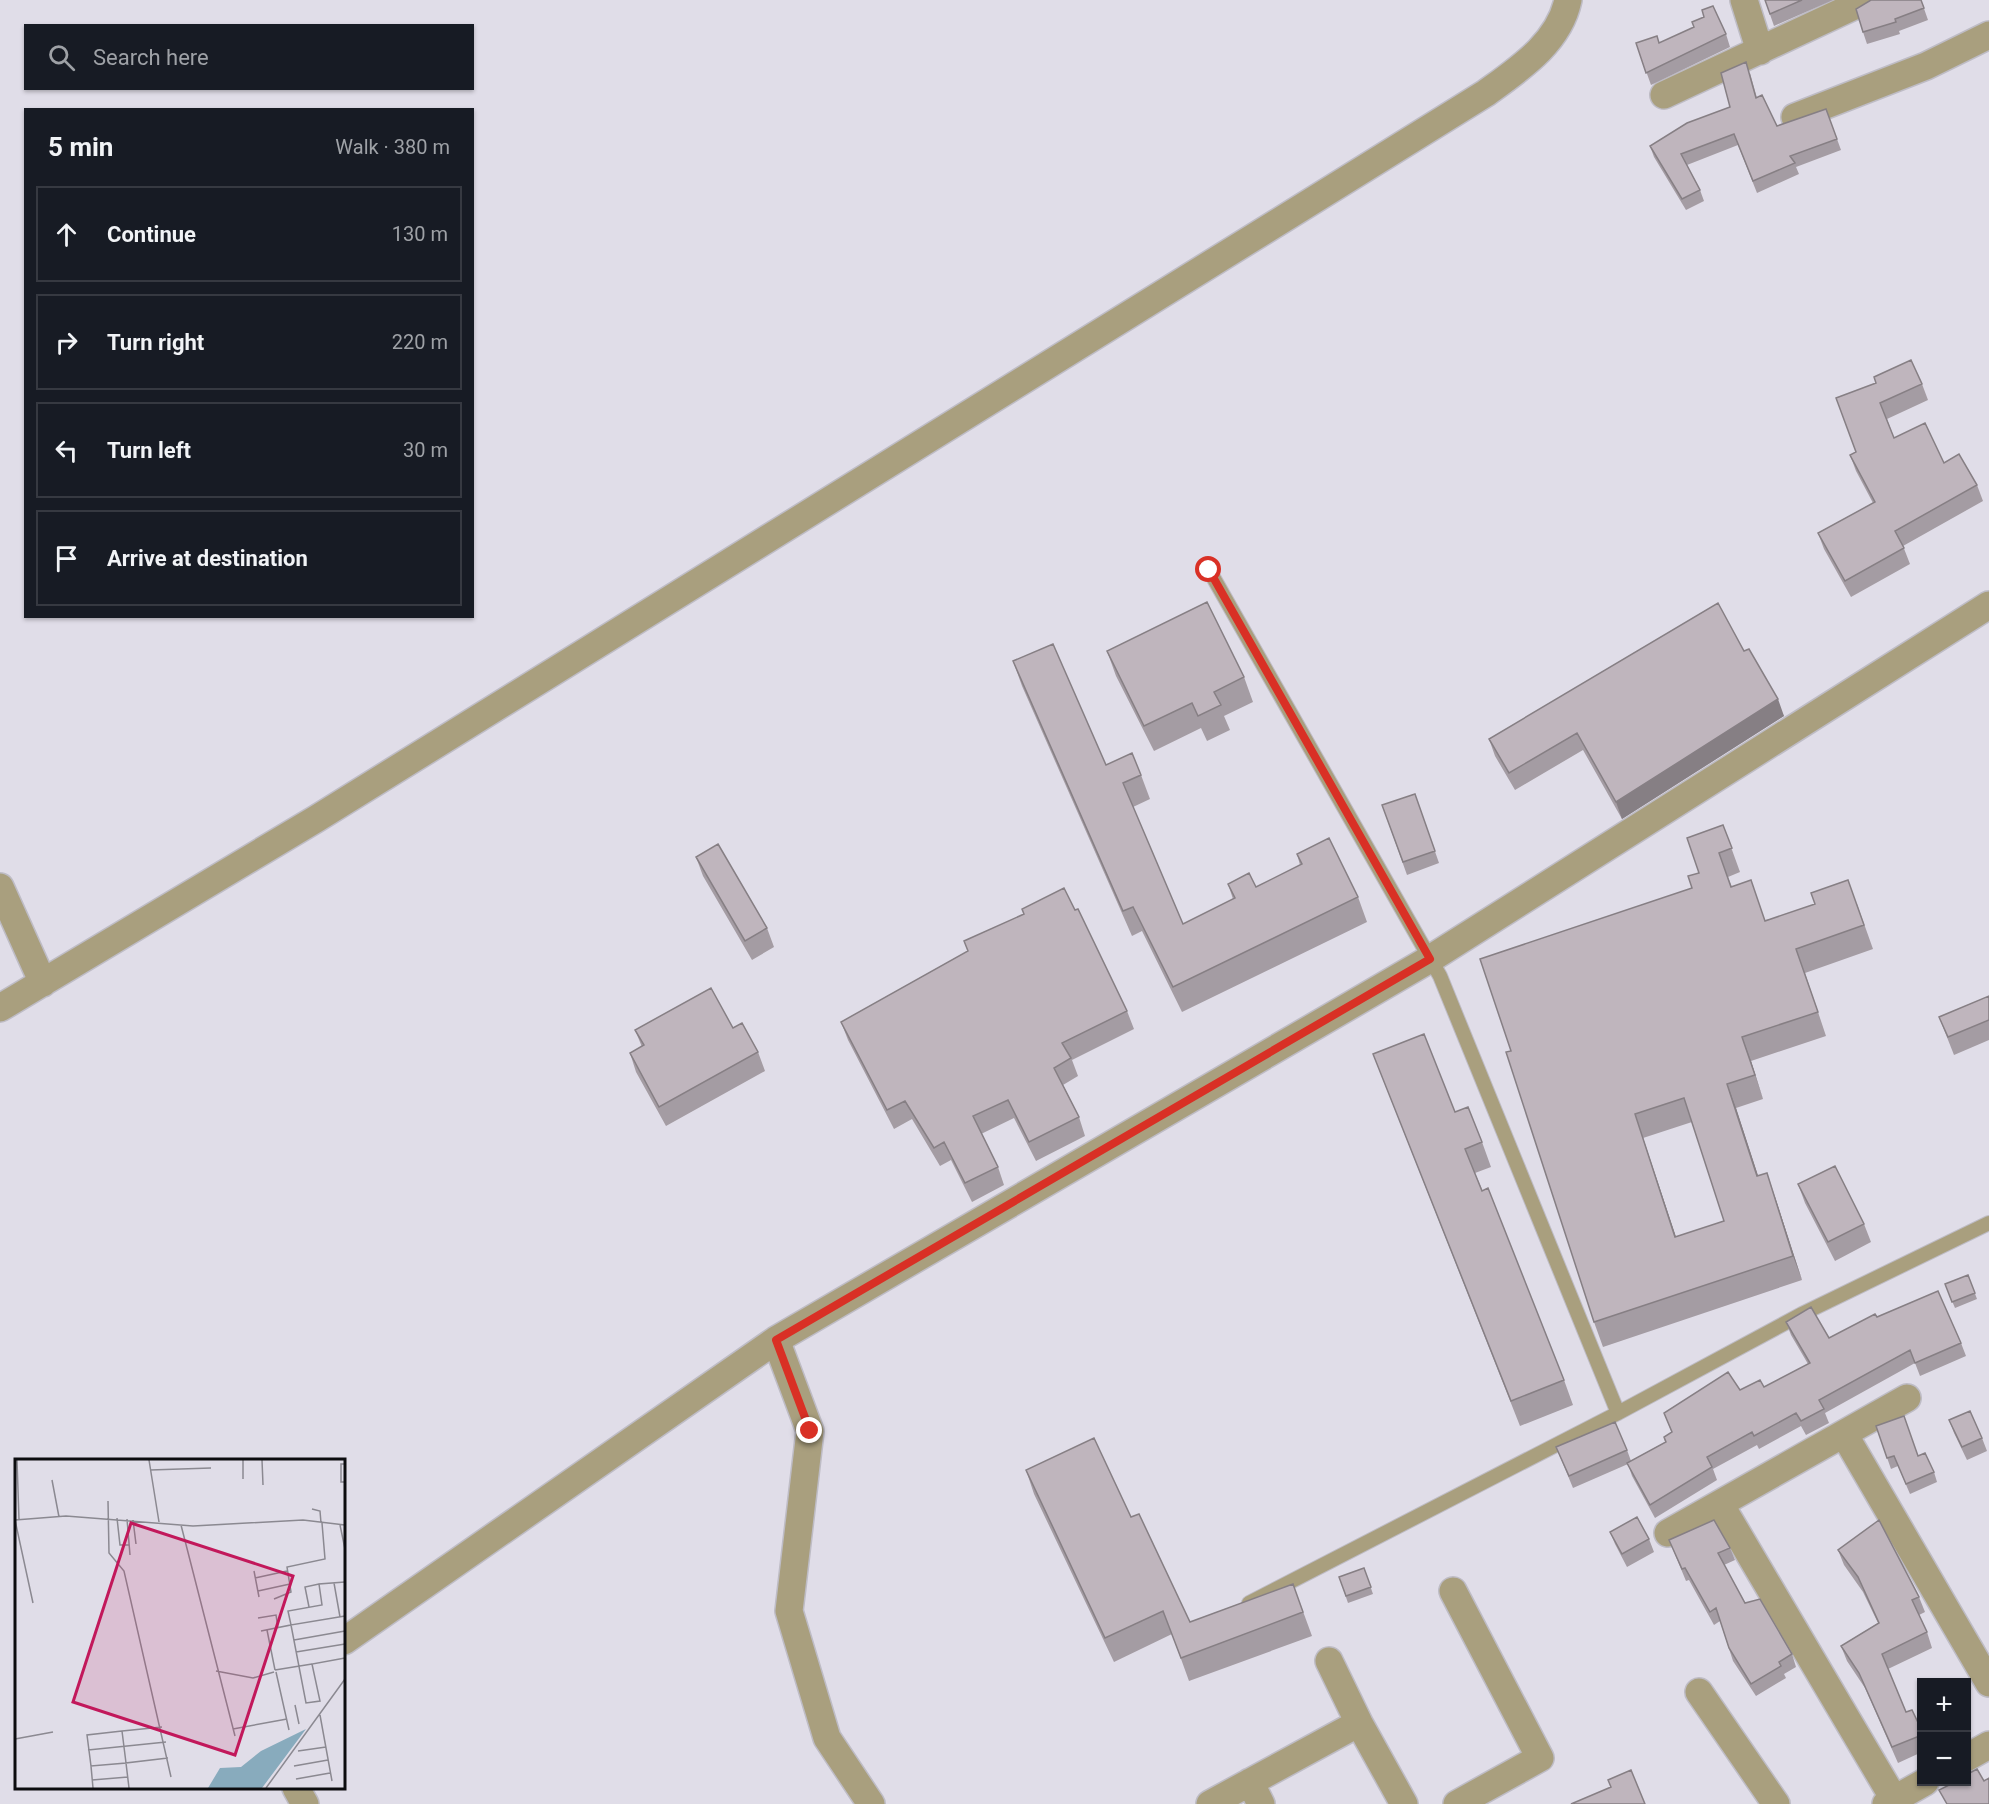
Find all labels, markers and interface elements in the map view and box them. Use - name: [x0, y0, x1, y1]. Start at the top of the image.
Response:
- search box: [24, 24, 474, 90]
- icon: search: [45, 41, 78, 74]
- text: Search here: [93, 45, 209, 70]
- text: 5 min: [48, 132, 113, 162]
- text: Walk · 380 m: [335, 135, 450, 159]
- icon: ahead: [50, 218, 83, 251]
- text: Continue: [107, 222, 196, 247]
- text: 130 m: [392, 222, 448, 246]
- icon: right: [50, 326, 83, 359]
- text: Turn right: [107, 330, 204, 355]
- text: 220 m: [392, 330, 448, 354]
- icon: left: [50, 434, 83, 467]
- text: Turn left: [107, 438, 191, 463]
- text: 30 m: [403, 438, 448, 462]
- icon: arrive: [50, 542, 83, 575]
- text: Arrive at destination: [107, 546, 308, 571]
- route start: [1195, 556, 1221, 582]
- route end: [796, 1417, 822, 1443]
- inset map: [15, 1459, 345, 1789]
- map controls: [1917, 1678, 1971, 1786]
- button: +: [1917, 1678, 1971, 1732]
- button: −: [1917, 1732, 1971, 1786]

